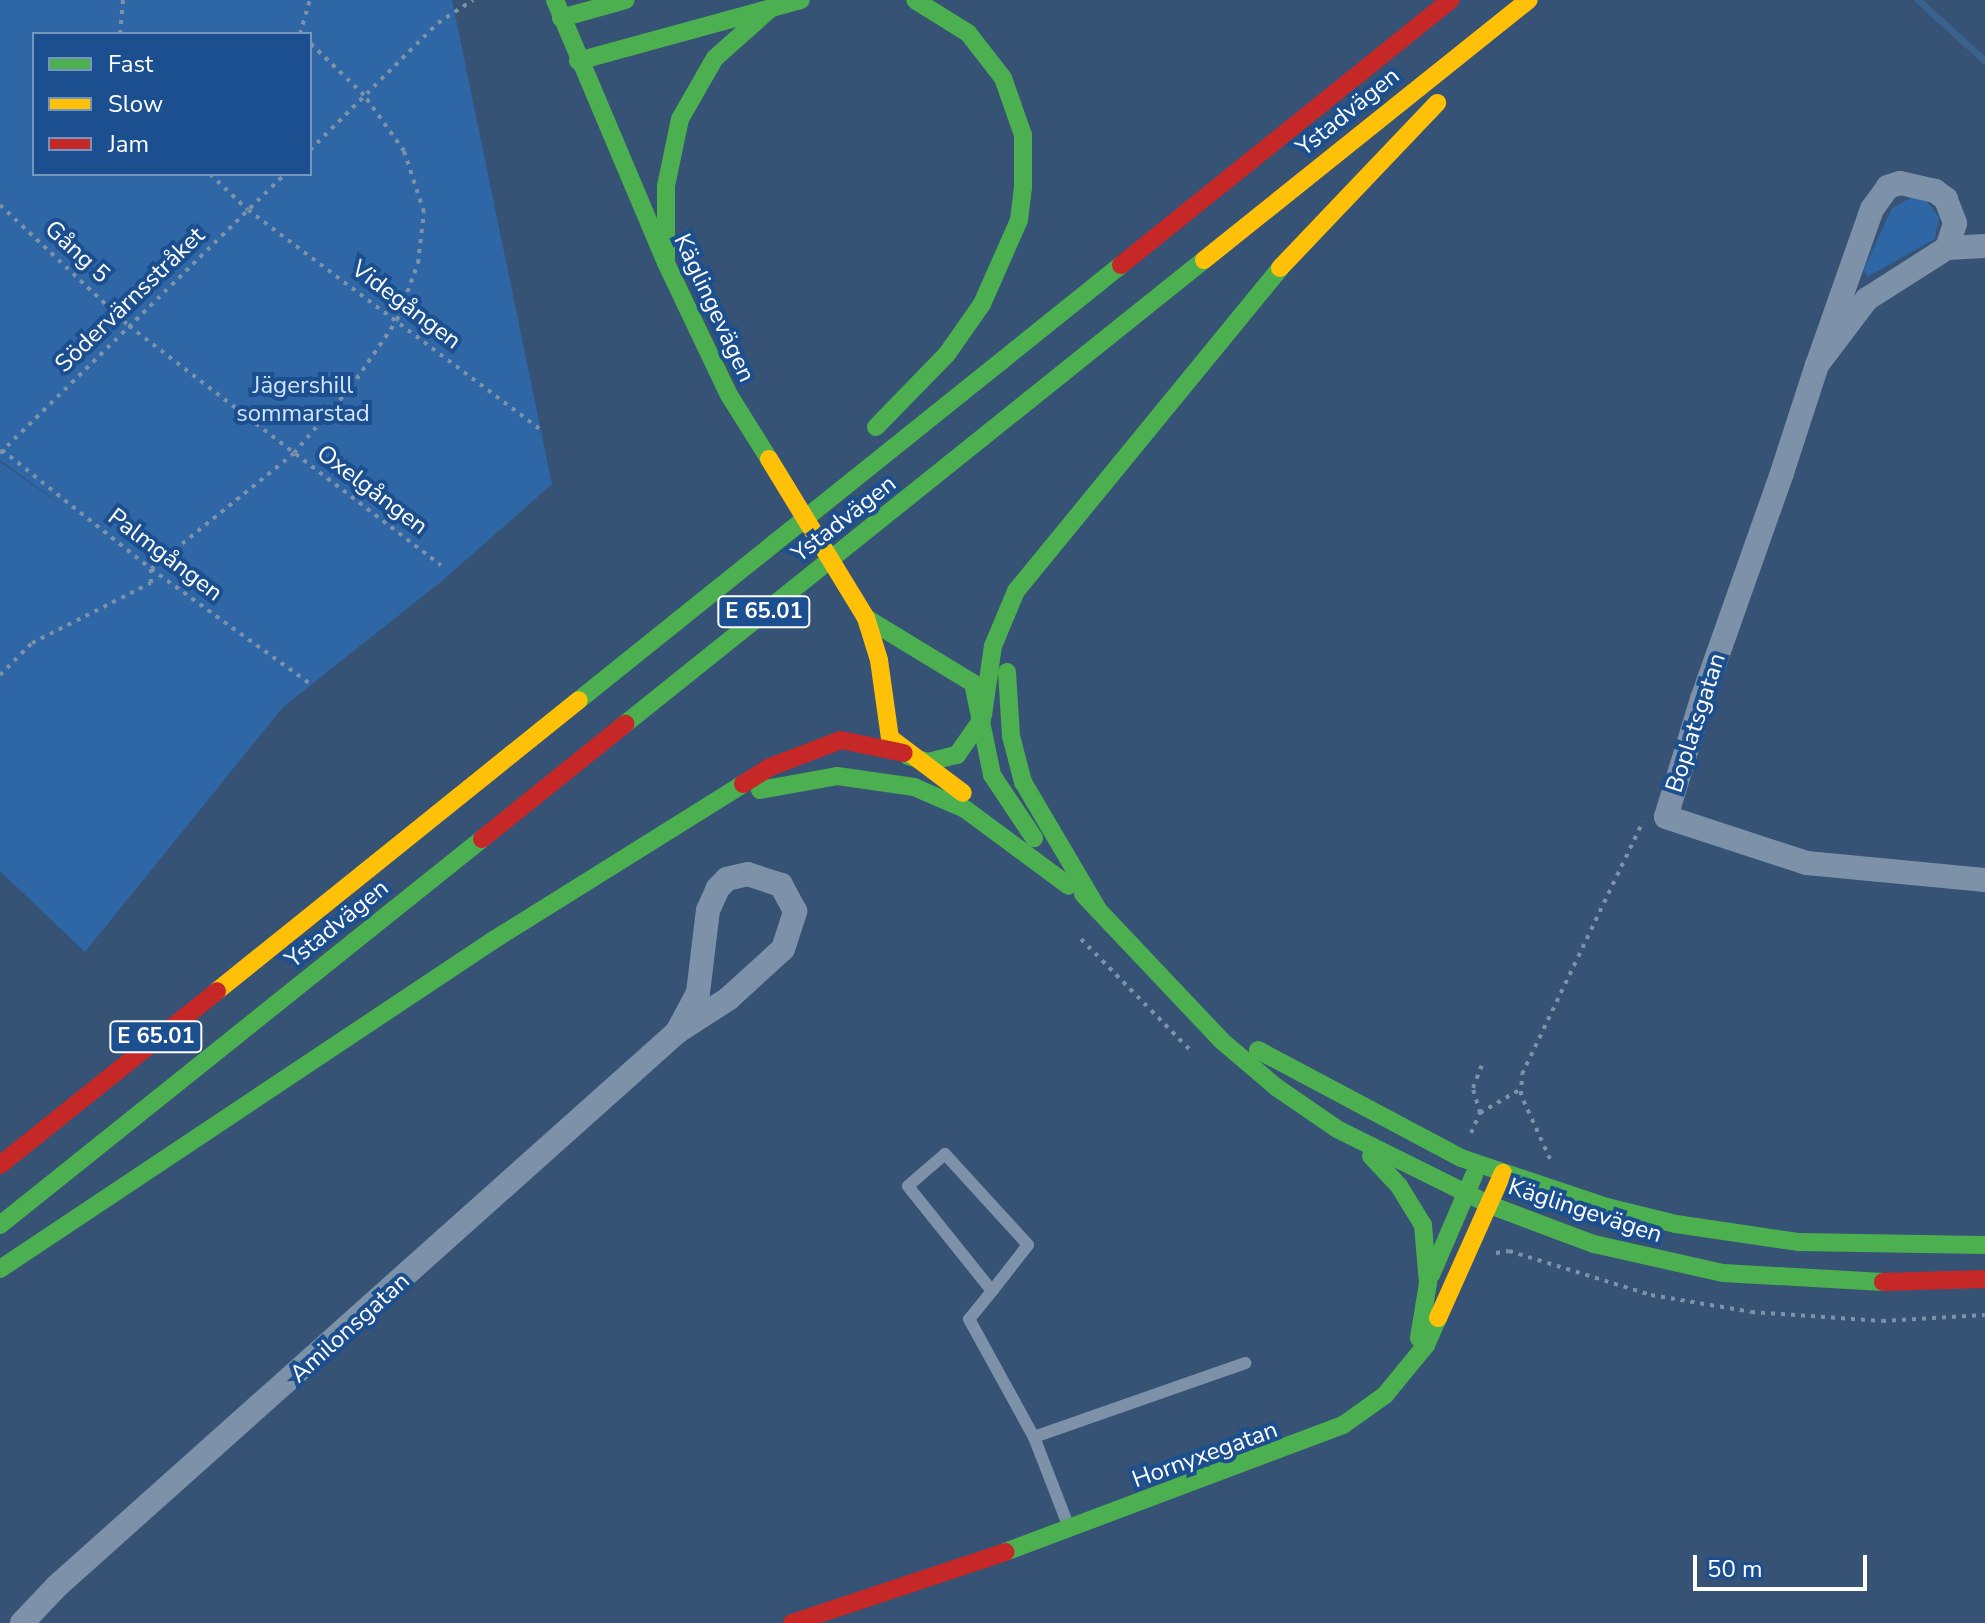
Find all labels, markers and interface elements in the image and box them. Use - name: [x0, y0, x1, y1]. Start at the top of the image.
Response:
- legend: [32, 32, 312, 176]
- text: Fast: [108, 48, 153, 80]
- street label: Ystadvägen: [1291, 62, 1405, 162]
- text: Slow: [108, 88, 163, 120]
- text: Jam: [108, 128, 149, 160]
- street label: Gång 5: [39, 215, 115, 289]
- street label: Södervärnsstråket: [49, 221, 211, 379]
- street label: Käglingevägen: [667, 229, 761, 387]
- street label: Videgången: [346, 254, 466, 356]
- park label: Jägershill sommarstad: [236, 372, 370, 428]
- street label: Oxelgången: [311, 439, 433, 541]
- street label: Ystadvägen: [786, 469, 902, 569]
- street label: Palmgången: [102, 503, 228, 607]
- road number: E 65.01: [716, 594, 812, 630]
- street label: Boplatsgatan: [1660, 650, 1732, 796]
- street label: Ystadvägen: [280, 874, 394, 974]
- road number: E 65.01: [108, 1019, 204, 1055]
- street label: Käglingevägen: [1504, 1173, 1666, 1249]
- street label: Amilonsgatan: [284, 1267, 416, 1389]
- street label: Hornyxegatan: [1128, 1415, 1282, 1495]
- scale bar: [1697, 1539, 1871, 1589]
- text: 50 m: [1707, 1553, 1763, 1585]

